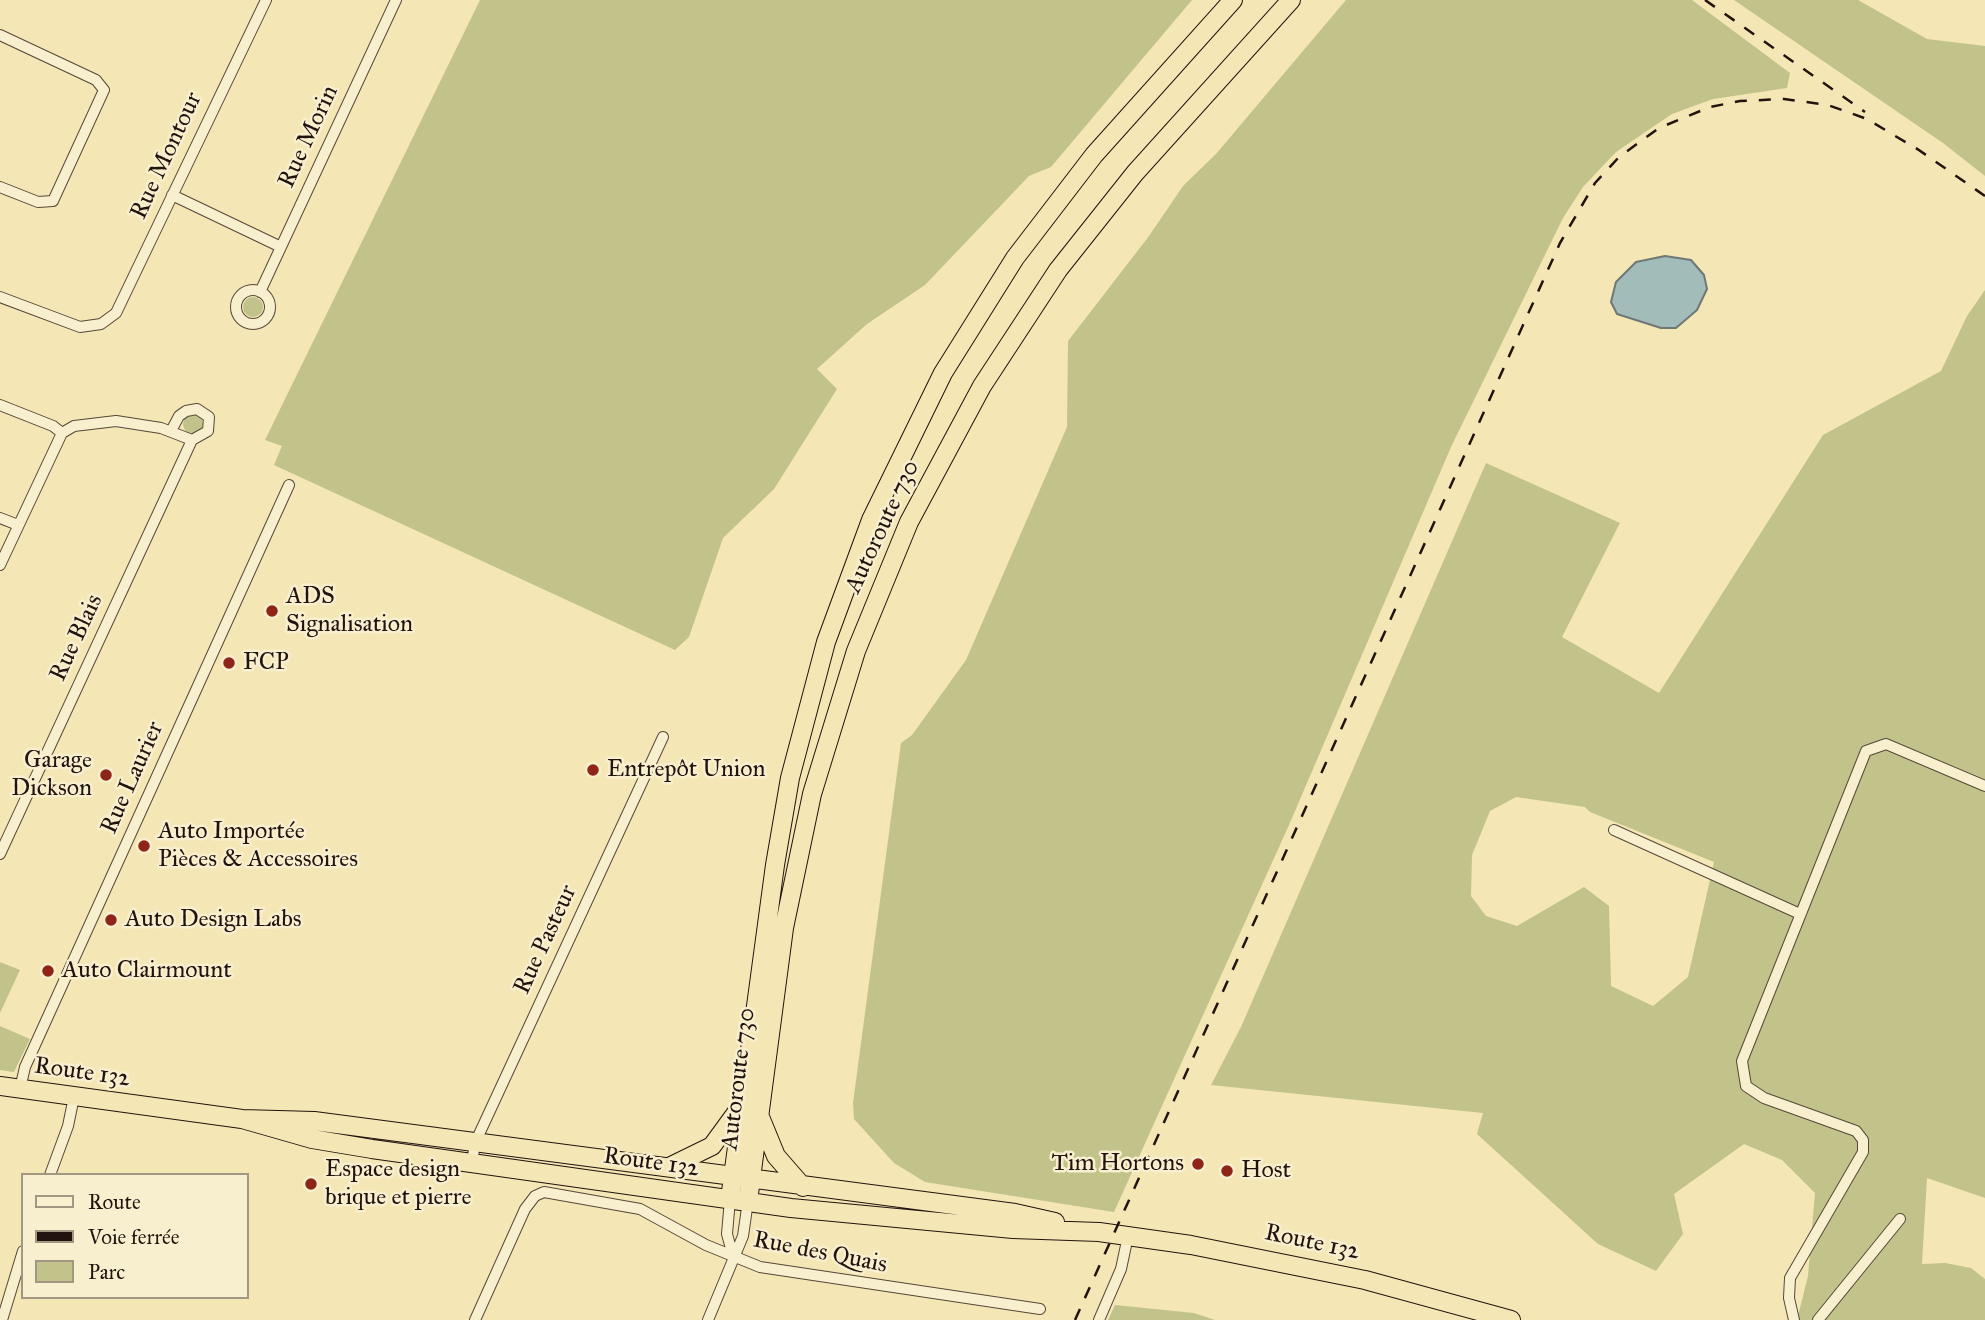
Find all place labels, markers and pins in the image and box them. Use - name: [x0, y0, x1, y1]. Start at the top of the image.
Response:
- place label: ADS Signalisation: [286, 583, 413, 639]
- marker: ADS Signalisation: [264, 603, 280, 619]
- place label: FCP: [243, 649, 289, 677]
- marker: FCP: [221, 655, 237, 671]
- place label: Garage Dickson: [11, 747, 92, 803]
- place label: Entrepôt Union: [607, 756, 765, 784]
- marker: Entrepôt Union: [585, 762, 601, 778]
- marker: Garage Dickson: [98, 767, 114, 783]
- place label: Auto Importée Pièces & Accessoires: [158, 818, 358, 874]
- marker: Auto Importée Pièces & Accessoires: [136, 838, 152, 854]
- place label: Auto Design Labs: [125, 906, 302, 934]
- marker: Auto Design Labs: [103, 912, 119, 928]
- place label: Auto Clairmount: [62, 957, 232, 985]
- marker: Auto Clairmount: [40, 963, 56, 979]
- place label: Tim Hortons: [1051, 1150, 1184, 1178]
- place label: Espace design brique et pierre: [325, 1156, 471, 1212]
- marker: Tim Hortons: [1190, 1156, 1206, 1172]
- place label: Host: [1241, 1157, 1291, 1185]
- marker: Host: [1219, 1163, 1235, 1179]
- marker: Espace design brique et pierre: [303, 1176, 319, 1192]

